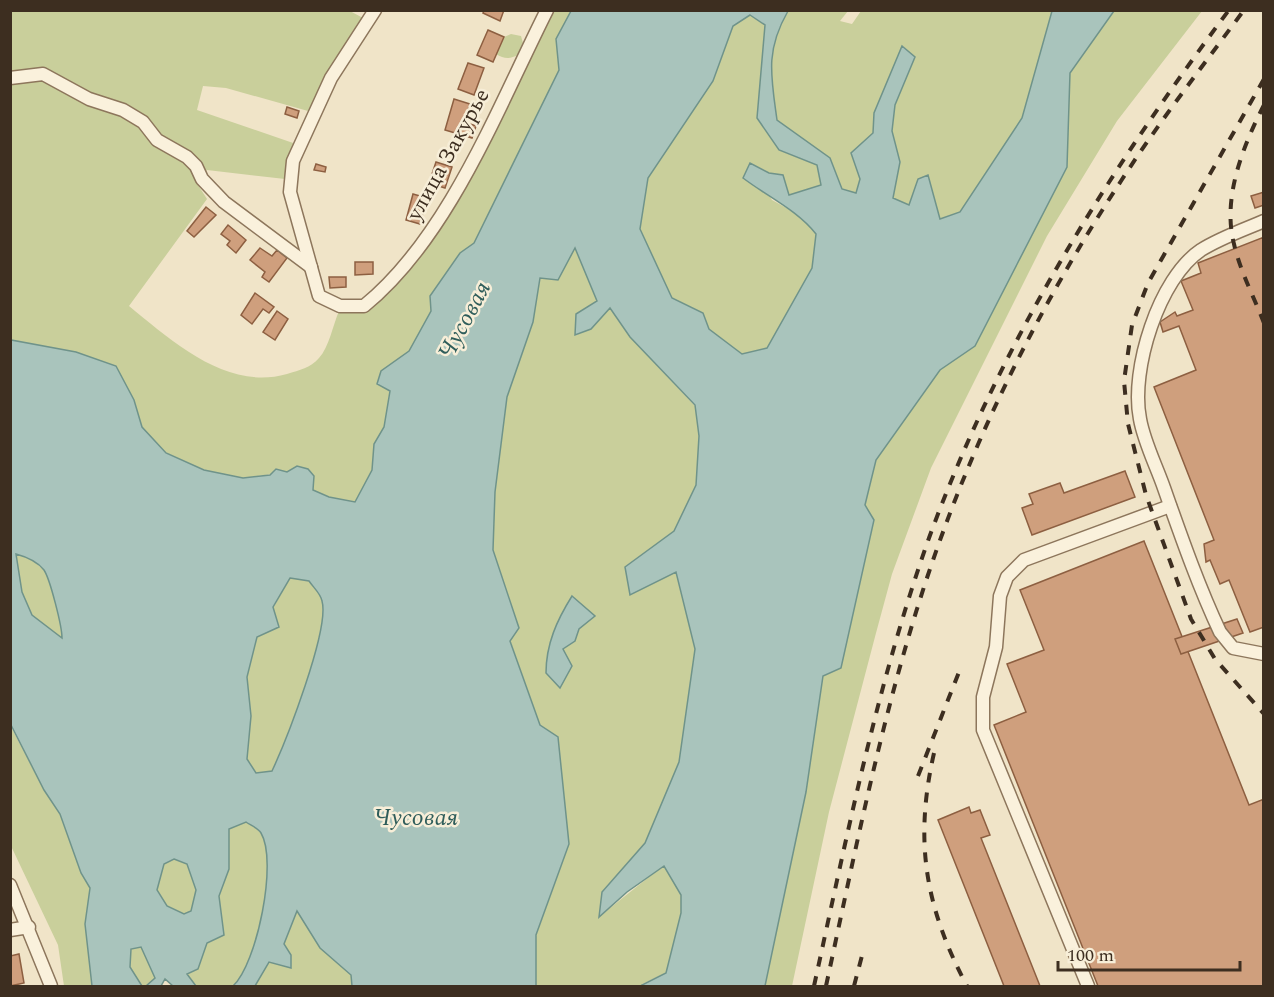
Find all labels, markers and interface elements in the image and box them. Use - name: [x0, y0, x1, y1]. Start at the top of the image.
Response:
- street label: улица Закурье: [398, 83, 498, 228]
- water label: Чусовая: [429, 274, 501, 366]
- water label: Чусовая: [374, 800, 459, 836]
- scale bar: [1058, 934, 1240, 972]
- text: 100 m: [1067, 942, 1114, 969]

